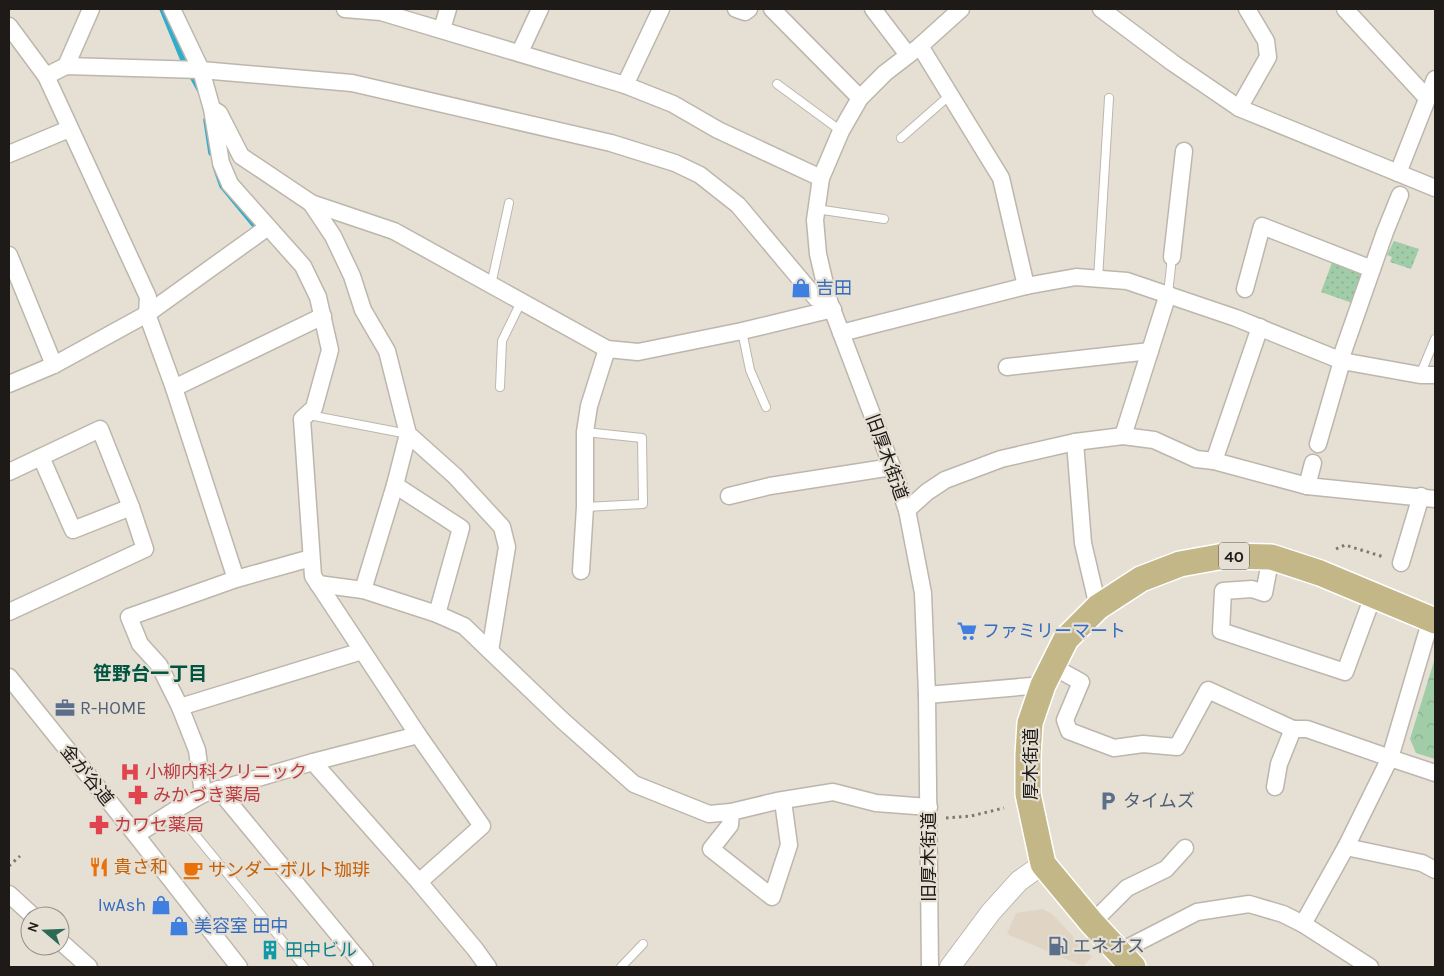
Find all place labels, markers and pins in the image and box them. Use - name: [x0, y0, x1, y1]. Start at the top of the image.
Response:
- shop icon: 吉田: [790, 277, 812, 299]
- place label: 吉田: [816, 277, 852, 299]
- supermarket icon: ファミリーマート: [956, 620, 978, 642]
- place label: ファミリーマート: [982, 620, 1126, 642]
- office icon: R-HOME: [54, 697, 76, 719]
- place label: R-HOME: [80, 697, 146, 719]
- hospital icon: 小柳内科クリニック: [119, 761, 141, 783]
- place label: 小柳内科クリニック: [145, 761, 307, 783]
- pharmacy icon: みかづき薬局: [127, 784, 149, 806]
- place label: みかづき薬局: [153, 784, 261, 806]
- parking icon: タイムズ: [1097, 790, 1119, 812]
- place label: タイムズ: [1123, 790, 1195, 812]
- pharmacy icon: カワセ薬局: [88, 814, 110, 836]
- place label: カワセ薬局: [114, 814, 204, 836]
- restaurant icon: 貴さ和: [88, 856, 110, 878]
- place label: 貴さ和: [114, 856, 168, 878]
- cafe icon: サンダーボルト珈琲: [182, 859, 204, 881]
- place label: サンダーボルト珈琲: [208, 859, 370, 881]
- place label: IwAsh: [98, 894, 146, 916]
- shop icon: IwAsh: [150, 894, 172, 916]
- shop icon: 美容室 田中: [168, 915, 190, 937]
- place label: 美容室 田中: [194, 915, 288, 937]
- fuel station icon: エネオス: [1047, 935, 1069, 957]
- place label: エネオス: [1073, 935, 1145, 957]
- building icon: 田中ビル: [259, 939, 281, 961]
- place label: 田中ビル: [285, 939, 357, 961]

